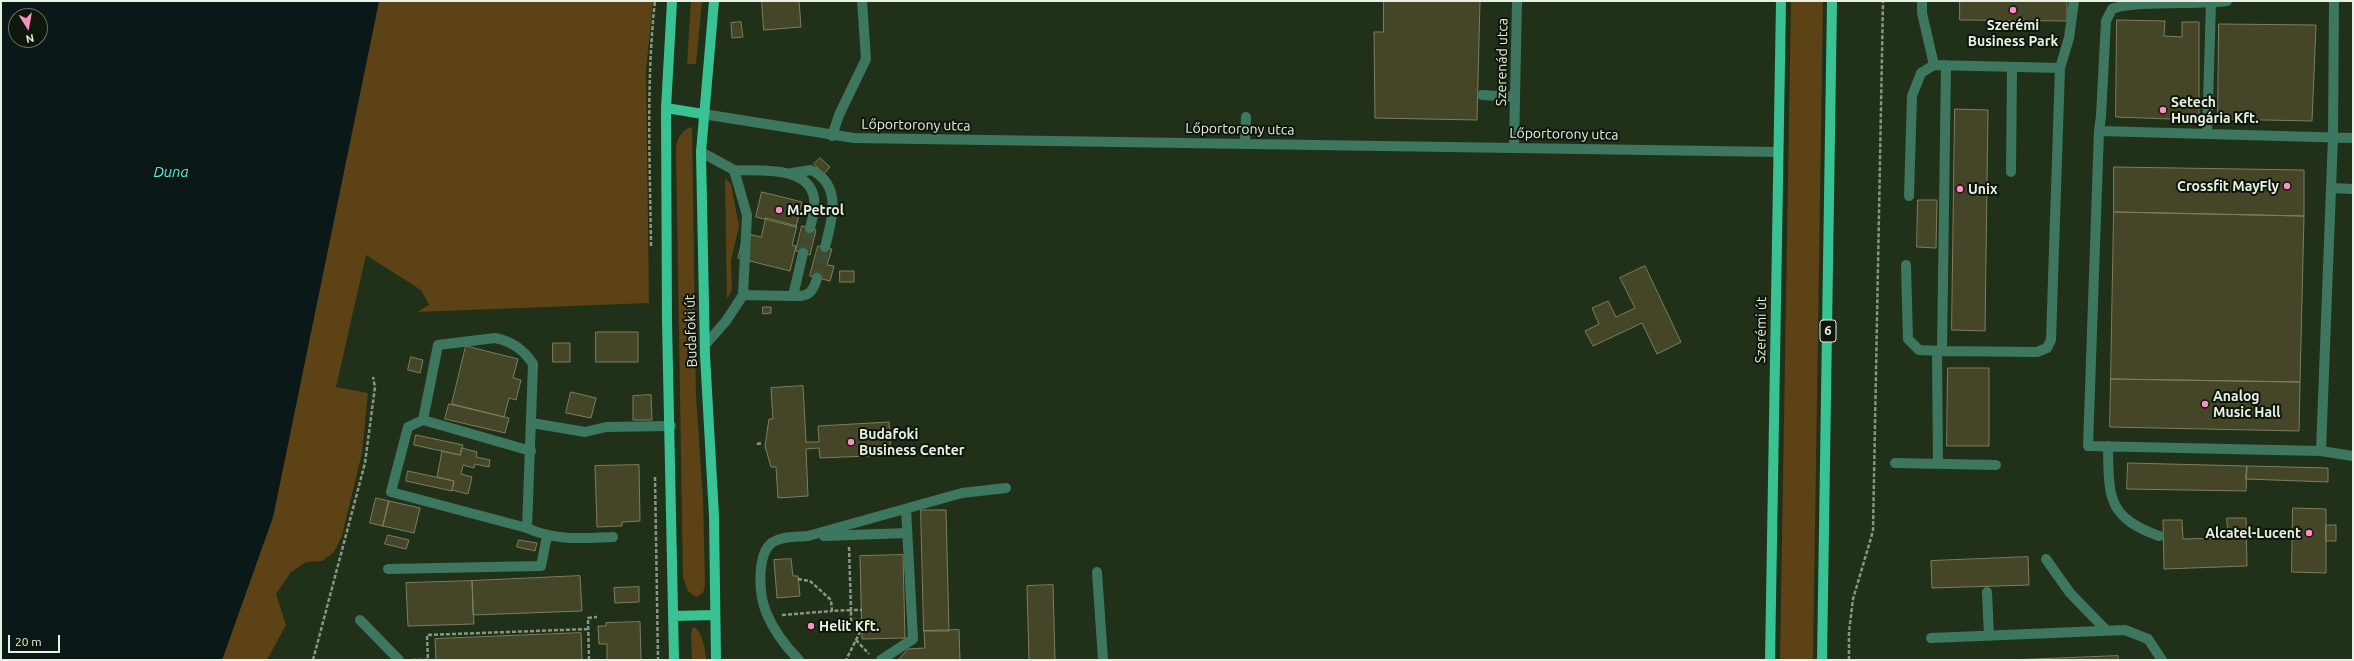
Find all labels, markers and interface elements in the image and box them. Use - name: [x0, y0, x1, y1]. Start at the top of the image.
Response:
- marker: Szerémi Business Park: [2008, 5, 2018, 15]
- north arrow: [8, 8, 48, 48]
- place label: Szerémi Business Park: [1968, 17, 2058, 50]
- street label: Szerenád utca: [1493, 18, 1511, 106]
- text: N: [25, 32, 35, 45]
- place label: Setech Hungária Kft.: [2171, 94, 2259, 126]
- marker: Setech Hungária Kft.: [2158, 105, 2168, 115]
- street label: Lőportorony utca: [861, 116, 971, 134]
- street label: Lőportorony utca: [1185, 120, 1295, 138]
- street label: Lőportorony utca: [1509, 125, 1619, 143]
- water label: Duna: [153, 163, 189, 181]
- place label: Crossfit MayFly: [2177, 178, 2279, 194]
- place label: Unix: [1968, 181, 1997, 197]
- marker: Crossfit MayFly: [2282, 181, 2292, 191]
- marker: Unix: [1955, 184, 1965, 194]
- place label: M.Petrol: [787, 202, 844, 218]
- marker: M.Petrol: [774, 205, 784, 215]
- street label: Budafoki út: [681, 294, 701, 368]
- street label: Szerémi út: [1752, 297, 1770, 363]
- road number: 6: [1820, 320, 1836, 342]
- place label: Analog Music Hall: [2213, 388, 2281, 420]
- marker: Analog Music Hall: [2200, 399, 2210, 409]
- place label: Budafoki Business Center: [859, 426, 964, 458]
- marker: Budafoki Business Center: [846, 437, 856, 447]
- place label: Alcatel-Lucent: [2205, 525, 2301, 541]
- marker: Alcatel-Lucent: [2304, 528, 2314, 538]
- place label: Helit Kft.: [819, 618, 879, 634]
- marker: Helit Kft.: [806, 621, 816, 631]
- scale bar: [10, 627, 62, 653]
- text: 20 m: [15, 635, 42, 648]

